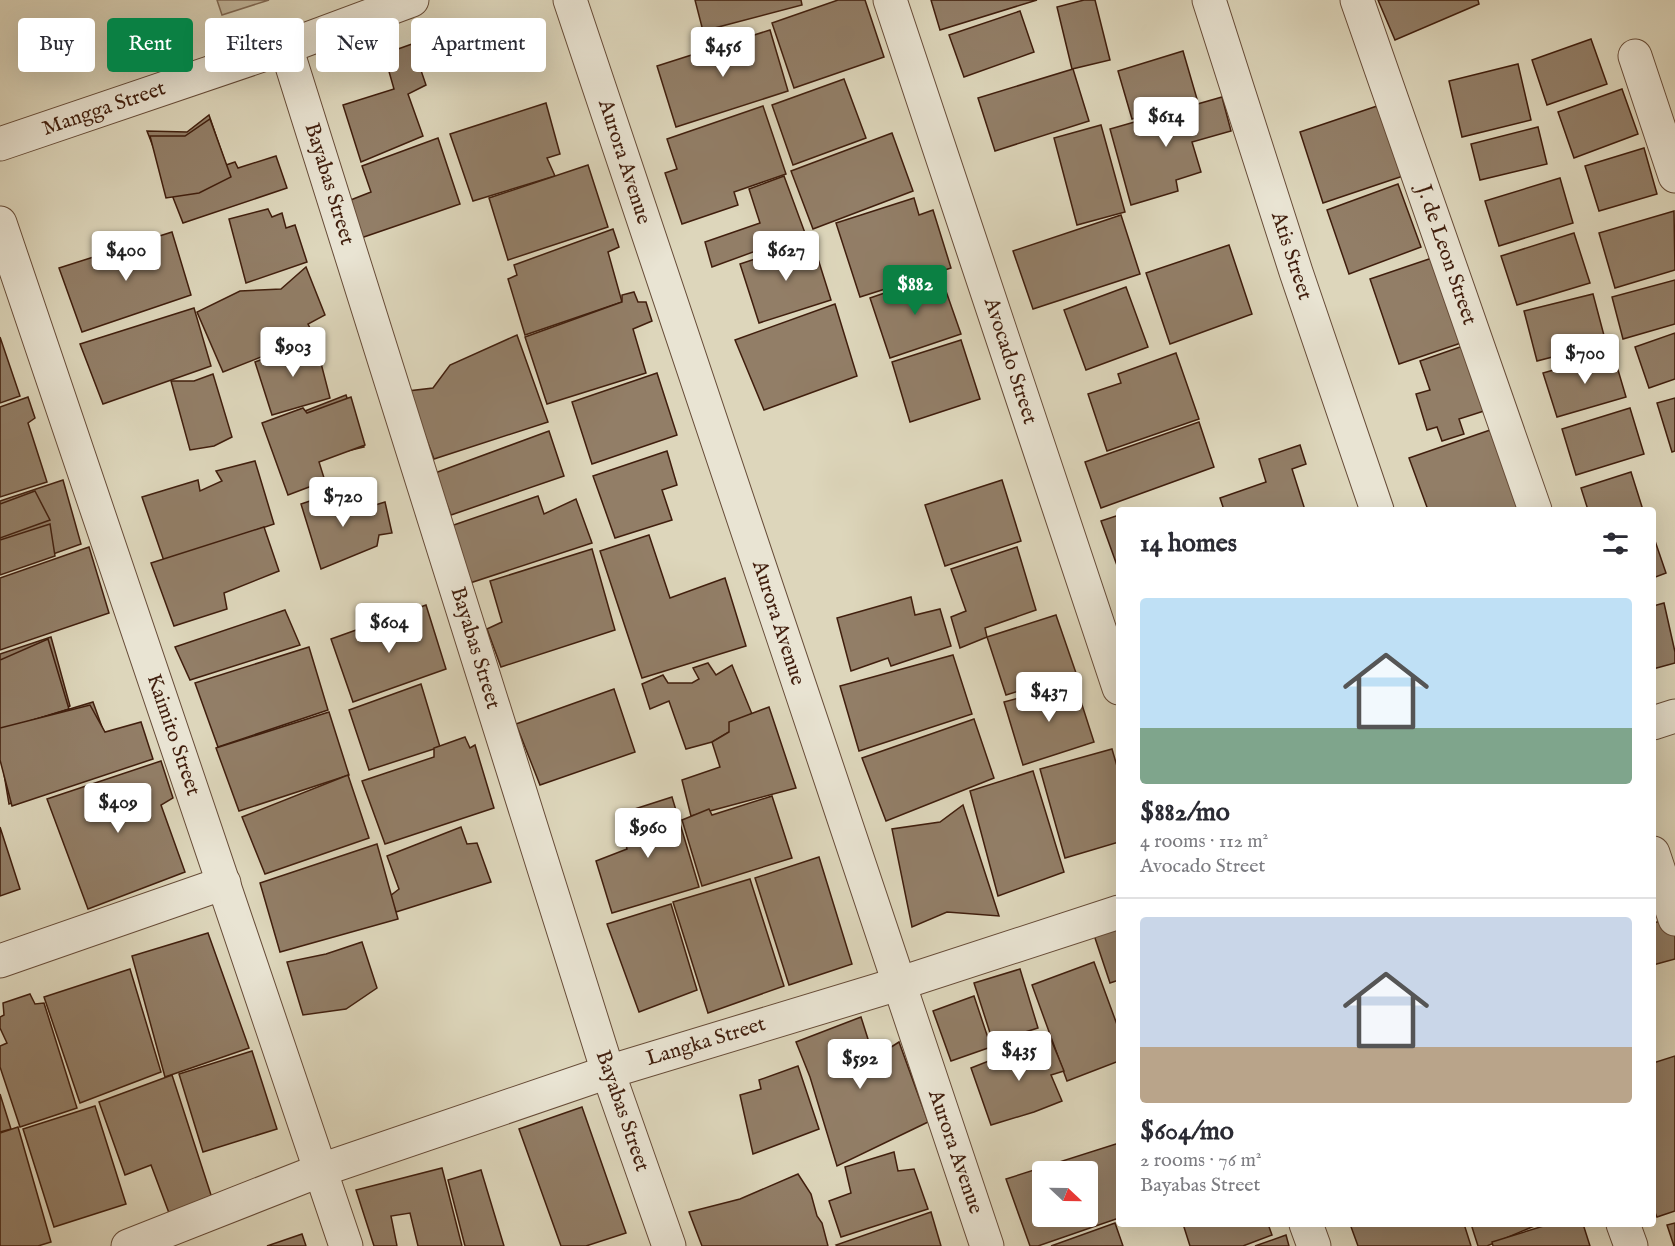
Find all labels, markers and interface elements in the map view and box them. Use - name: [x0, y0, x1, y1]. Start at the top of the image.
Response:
- chip: Buy: [18, 18, 95, 72]
- chip: Rent: [107, 18, 193, 72]
- chip: Filters: [205, 18, 304, 72]
- chip: New: [316, 18, 399, 72]
- chip: Apartment: [411, 18, 546, 72]
- pin: $456: [687, 27, 759, 78]
- text: $456: [705, 34, 741, 59]
- street label: Mangga Street: [39, 75, 169, 143]
- street label: Aurora Avenue: [591, 95, 657, 228]
- pin: $614: [1130, 97, 1202, 148]
- text: $614: [1148, 104, 1184, 129]
- street label: Bayabas Street: [298, 120, 360, 248]
- street label: J. de Leon Street: [1409, 180, 1483, 329]
- street label: Atis Street: [1264, 208, 1318, 304]
- pin: $400: [90, 231, 162, 282]
- pin: $627: [750, 231, 822, 282]
- text: $400: [106, 238, 146, 263]
- text: $627: [767, 238, 805, 263]
- pin: $882: [879, 265, 951, 316]
- text: $882: [897, 272, 933, 297]
- street label: Avocado Street: [977, 293, 1043, 428]
- pin: $903: [257, 327, 329, 378]
- text: $903: [274, 334, 312, 359]
- pin: $700: [1549, 334, 1621, 385]
- text: $700: [1565, 341, 1605, 366]
- pin: $720: [307, 477, 379, 528]
- text: $720: [323, 484, 363, 509]
- text: 14 homes: [1140, 527, 1237, 560]
- icon: filters: [1599, 527, 1632, 560]
- street label: Aurora Avenue: [745, 556, 811, 689]
- street label: Bayabas Street: [444, 584, 506, 712]
- pin: $604: [353, 603, 425, 654]
- text: $604: [369, 610, 409, 635]
- icon: home: [1332, 637, 1440, 745]
- street label: Kaimito Street: [140, 671, 206, 799]
- pin: $437: [1013, 672, 1085, 723]
- text: $437: [1030, 679, 1068, 704]
- pin: $409: [82, 783, 154, 834]
- text: $409: [98, 790, 138, 815]
- text: $882/mo: [1140, 796, 1230, 829]
- pin: $960: [612, 808, 684, 859]
- text: $960: [629, 815, 667, 840]
- text: 4 rooms · 112 m²: [1140, 829, 1268, 854]
- text: Avocado Street: [1140, 854, 1265, 879]
- icon: home: [1332, 956, 1440, 1064]
- street label: Langka Street: [643, 1011, 769, 1073]
- pin: $435: [983, 1031, 1055, 1082]
- text: $435: [1001, 1038, 1037, 1063]
- pin: $592: [824, 1039, 896, 1090]
- text: $592: [842, 1046, 878, 1071]
- street label: Bayabas Street: [589, 1047, 655, 1175]
- street label: Aurora Avenue: [921, 1085, 989, 1218]
- text: $604/mo: [1140, 1115, 1234, 1148]
- text: 2 rooms · 76 m²: [1140, 1148, 1261, 1173]
- north arrow: [1032, 1161, 1098, 1227]
- map controls: [1032, 1161, 1098, 1227]
- text: Bayabas Street: [1140, 1173, 1260, 1198]

